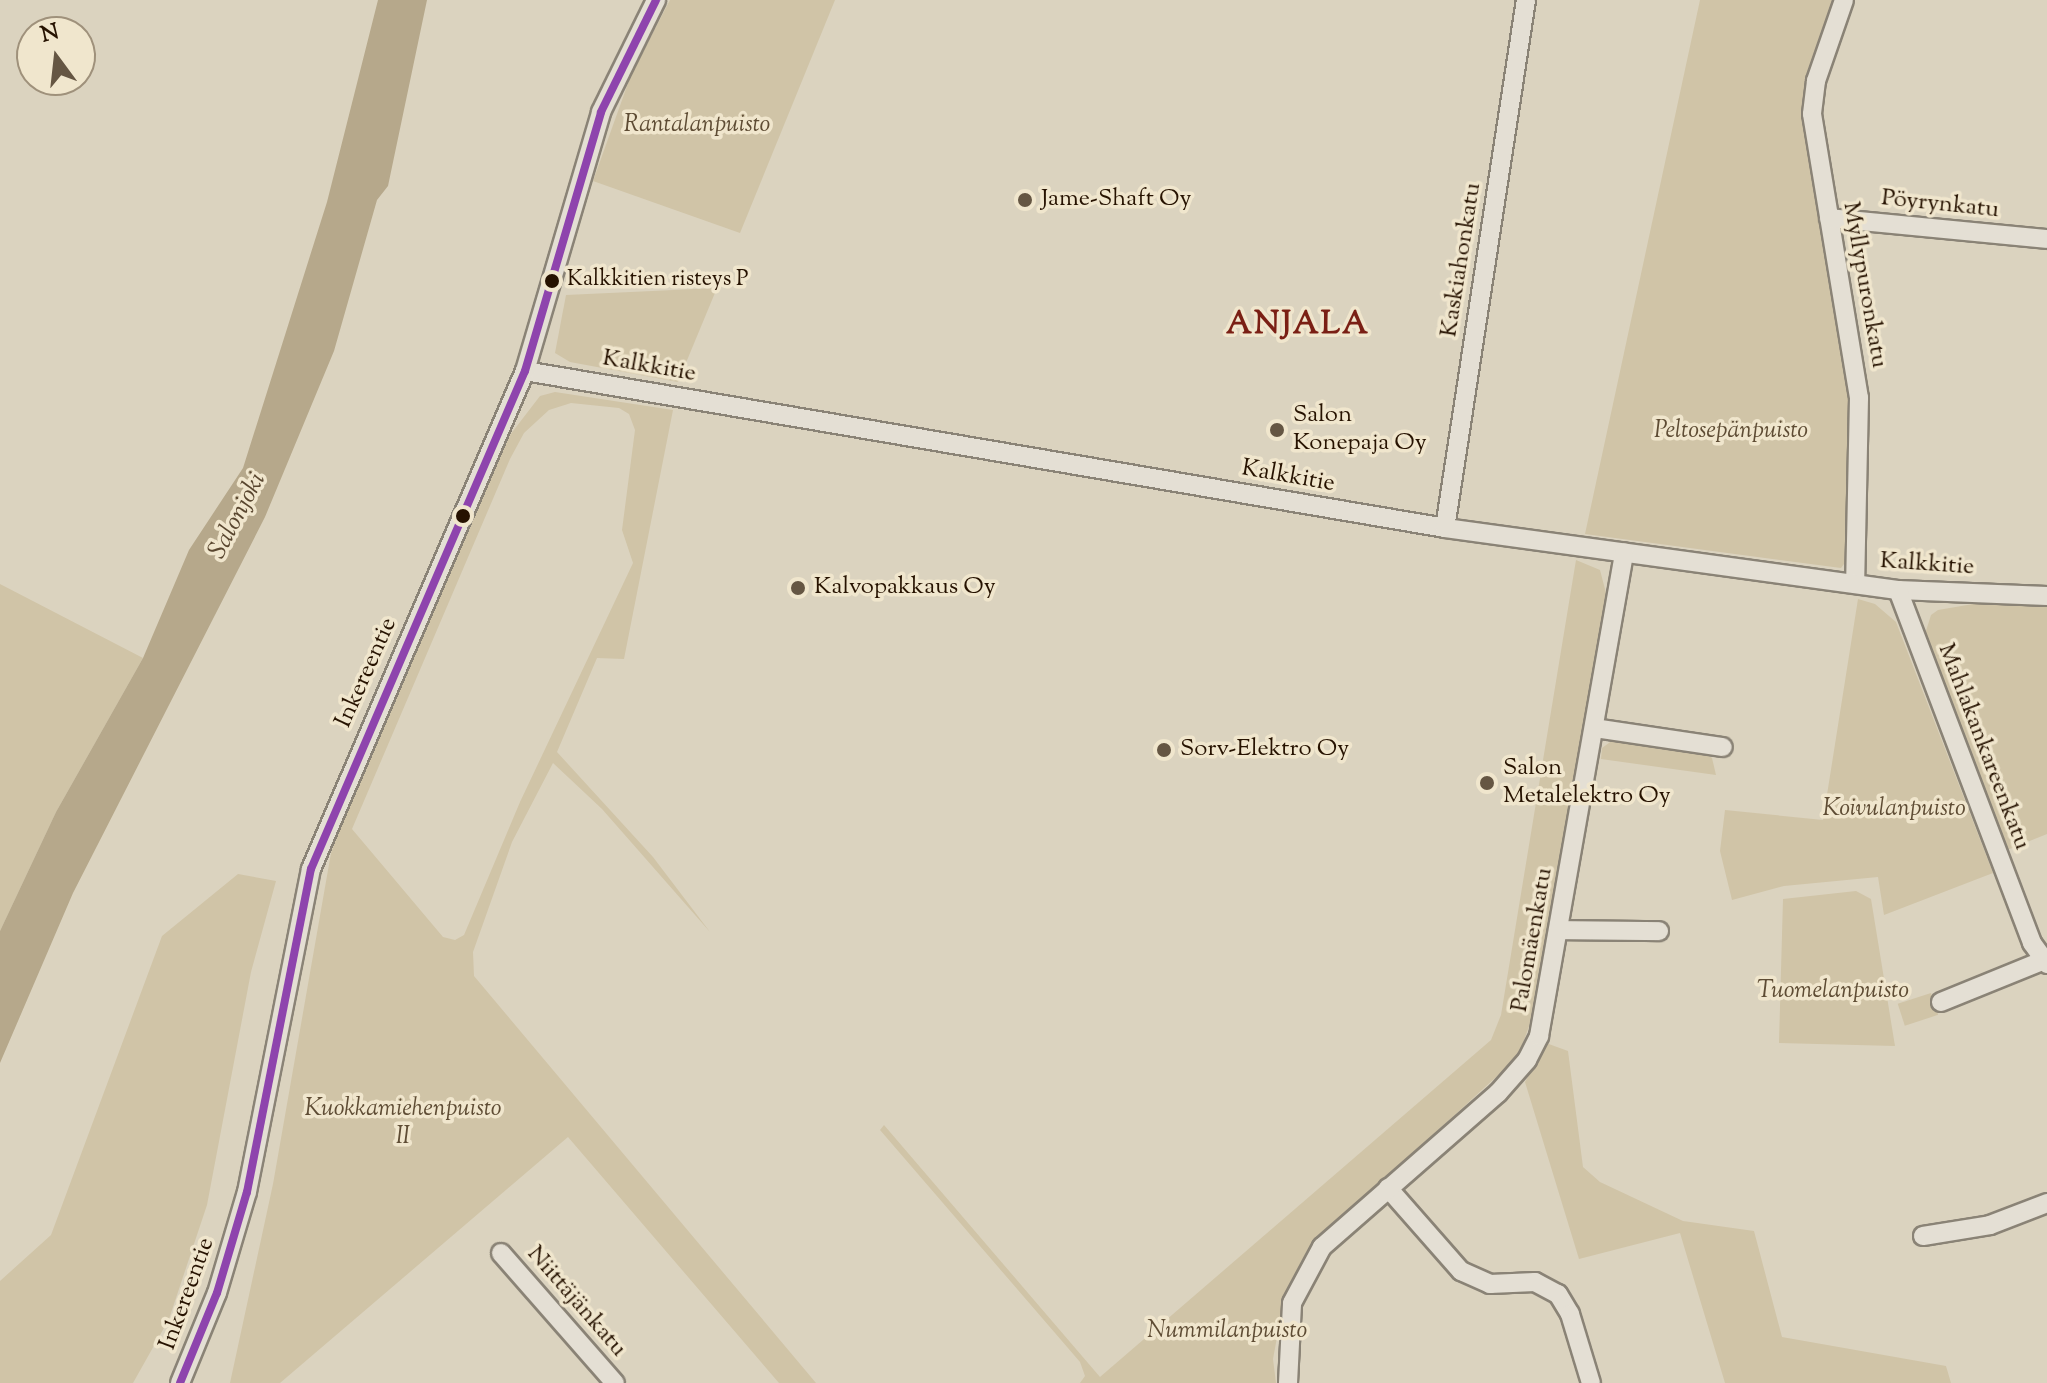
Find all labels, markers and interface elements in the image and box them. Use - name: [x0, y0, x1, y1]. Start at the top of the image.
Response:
- north arrow: [16, 16, 96, 96]
- text: N: [38, 17, 63, 52]
- park label: Rantalanpuisto: [624, 112, 770, 140]
- street label: Kaskiahonkatu: [1436, 181, 1488, 339]
- street label: Pöyrynkatu: [1880, 185, 2000, 225]
- place label: Jame-Shaft Oy: [1041, 186, 1191, 214]
- marker: Jame-Shaft Oy: [1016, 191, 1034, 209]
- street label: Myllypuronkatu: [1835, 200, 1893, 370]
- place label: Kalkkitien risteys P: [567, 268, 748, 294]
- marker: Kalkkitien risteys P: [544, 273, 560, 289]
- district label: ANJALA: [1226, 306, 1370, 344]
- street label: Kalkkitie: [600, 345, 698, 389]
- place label: Salon Konepaja Oy: [1293, 402, 1427, 458]
- park label: Peltosepänpuisto: [1654, 418, 1808, 446]
- marker: Salon Konepaja Oy: [1268, 421, 1286, 439]
- street label: Kalkkitie: [1239, 455, 1337, 499]
- water label: Salonjoki: [202, 468, 274, 564]
- unlabelled marker: [455, 508, 471, 524]
- street label: Kalkkitie: [1879, 547, 1975, 583]
- place label: Kalvopakkaus Oy: [814, 574, 996, 602]
- marker: Kalvopakkaus Oy: [789, 579, 807, 597]
- street label: Inkereentie: [330, 614, 404, 732]
- street label: Mahlakankareenkatu: [1930, 640, 2036, 854]
- place label: Sorv-Elektro Oy: [1180, 736, 1349, 764]
- marker: Sorv-Elektro Oy: [1155, 741, 1173, 759]
- place label: Salon Metalelektro Oy: [1503, 755, 1671, 811]
- marker: Salon Metalelektro Oy: [1478, 774, 1496, 792]
- park label: Koivulanpuisto: [1822, 796, 1966, 824]
- street label: Palomäenkatu: [1506, 866, 1560, 1014]
- park label: Tuomelanpuisto: [1757, 978, 1909, 1006]
- park label: Kuokkamiehenpuisto II: [305, 1096, 501, 1152]
- street label: Inkereentie: [154, 1234, 222, 1354]
- street label: Niittäjänkatu: [520, 1241, 632, 1363]
- park label: Nummilanpuisto: [1147, 1318, 1307, 1346]

